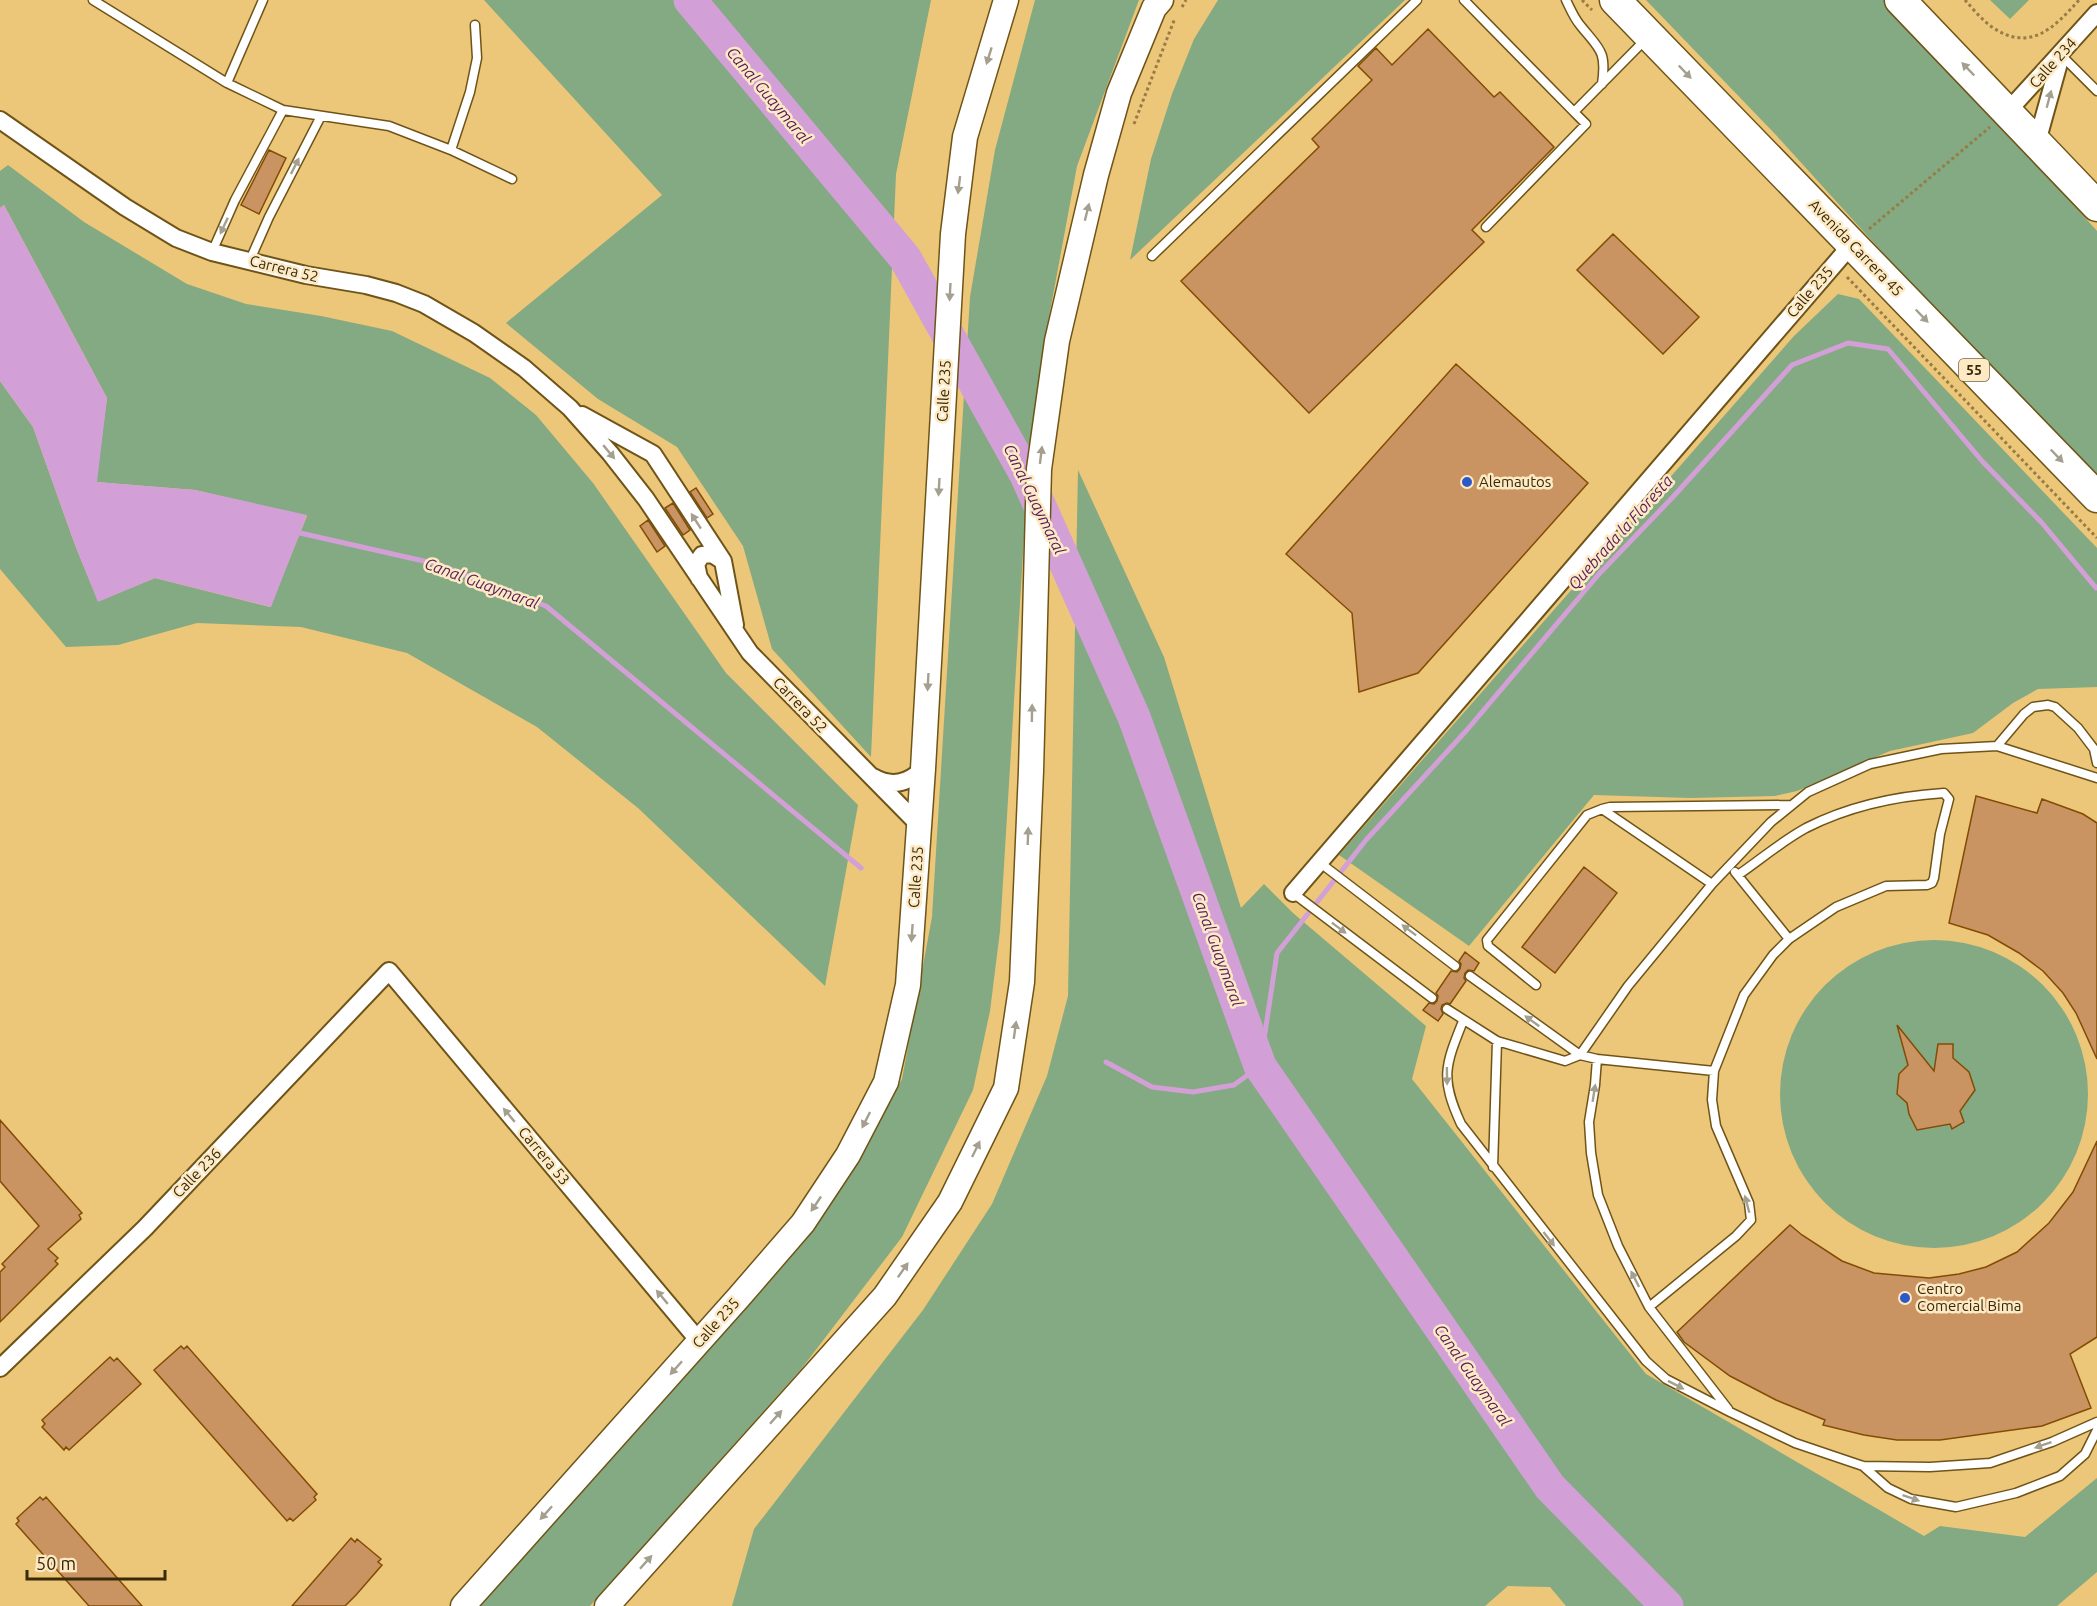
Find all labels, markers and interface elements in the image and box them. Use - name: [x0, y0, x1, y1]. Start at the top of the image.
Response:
- street label: Calle 234: [2026, 34, 2080, 91]
- water label: Canal Guaymaral: [723, 43, 815, 147]
- one-way arrow: [984, 47, 993, 65]
- one-way arrow: [1961, 63, 1975, 77]
- one-way arrow: [1678, 65, 1692, 80]
- one-way arrow: [2045, 90, 2054, 108]
- one-way arrow: [290, 157, 300, 174]
- one-way arrow: [954, 176, 963, 195]
- street label: Avenida Carrera 45: [1806, 196, 1907, 299]
- one-way arrow: [1083, 202, 1092, 221]
- one-way arrow: [219, 218, 228, 235]
- street label: Carrera 52: [248, 252, 320, 285]
- street label: Calle 235: [1783, 263, 1836, 321]
- one-way arrow: [945, 283, 954, 302]
- one-way arrow: [1914, 308, 1928, 322]
- road number: 55: [1959, 359, 1989, 381]
- street label: Calle 235: [933, 360, 954, 422]
- water label: Canal Guaymaral: [1001, 441, 1070, 557]
- one-way arrow: [602, 444, 615, 459]
- one-way arrow: [1036, 446, 1045, 465]
- one-way arrow: [2050, 448, 2063, 463]
- water label: Quebrada la Floresta: [1564, 471, 1677, 593]
- place label: Alemautos: [1479, 473, 1551, 490]
- marker: Alemautos: [1460, 475, 1474, 489]
- one-way arrow: [934, 477, 944, 496]
- one-way arrow: [691, 512, 702, 529]
- water label: Canal Guaymaral: [422, 554, 542, 612]
- one-way arrow: [924, 672, 933, 691]
- street label: Carrera 52: [770, 673, 831, 736]
- one-way arrow: [1027, 703, 1037, 722]
- one-way arrow: [1023, 826, 1032, 845]
- street label: Calle 235: [905, 846, 926, 908]
- water label: Canal Guaymaral: [1189, 889, 1247, 1009]
- one-way arrow: [1331, 922, 1347, 934]
- one-way arrow: [907, 923, 917, 942]
- one-way arrow: [1401, 925, 1416, 937]
- one-way arrow: [1525, 1015, 1541, 1027]
- one-way arrow: [1010, 1021, 1019, 1040]
- one-way arrow: [1442, 1067, 1452, 1086]
- one-way arrow: [1589, 1084, 1598, 1103]
- one-way arrow: [503, 1107, 516, 1123]
- one-way arrow: [861, 1112, 871, 1129]
- street label: Carrera 53: [515, 1123, 573, 1188]
- one-way arrow: [971, 1141, 981, 1158]
- street label: Calle 236: [169, 1144, 224, 1201]
- one-way arrow: [1742, 1195, 1752, 1213]
- one-way arrow: [811, 1196, 822, 1212]
- one-way arrow: [1542, 1231, 1554, 1246]
- one-way arrow: [897, 1262, 909, 1278]
- one-way arrow: [1631, 1271, 1640, 1288]
- place label: Centro Comercial Bima: [1917, 1280, 2021, 1314]
- one-way arrow: [656, 1290, 669, 1305]
- marker: Centro Comercial Bima: [1898, 1291, 1912, 1305]
- street label: Calle 235: [689, 1294, 743, 1351]
- water label: Canal Guaymaral: [1431, 1321, 1515, 1430]
- one-way arrow: [670, 1360, 683, 1375]
- one-way arrow: [1668, 1380, 1685, 1389]
- one-way arrow: [769, 1410, 783, 1425]
- one-way arrow: [2034, 1440, 2052, 1450]
- one-way arrow: [1902, 1493, 1920, 1503]
- one-way arrow: [540, 1505, 553, 1520]
- scale bar: [27, 1543, 165, 1581]
- text: 50 m: [36, 1553, 76, 1573]
- one-way arrow: [639, 1555, 653, 1570]

